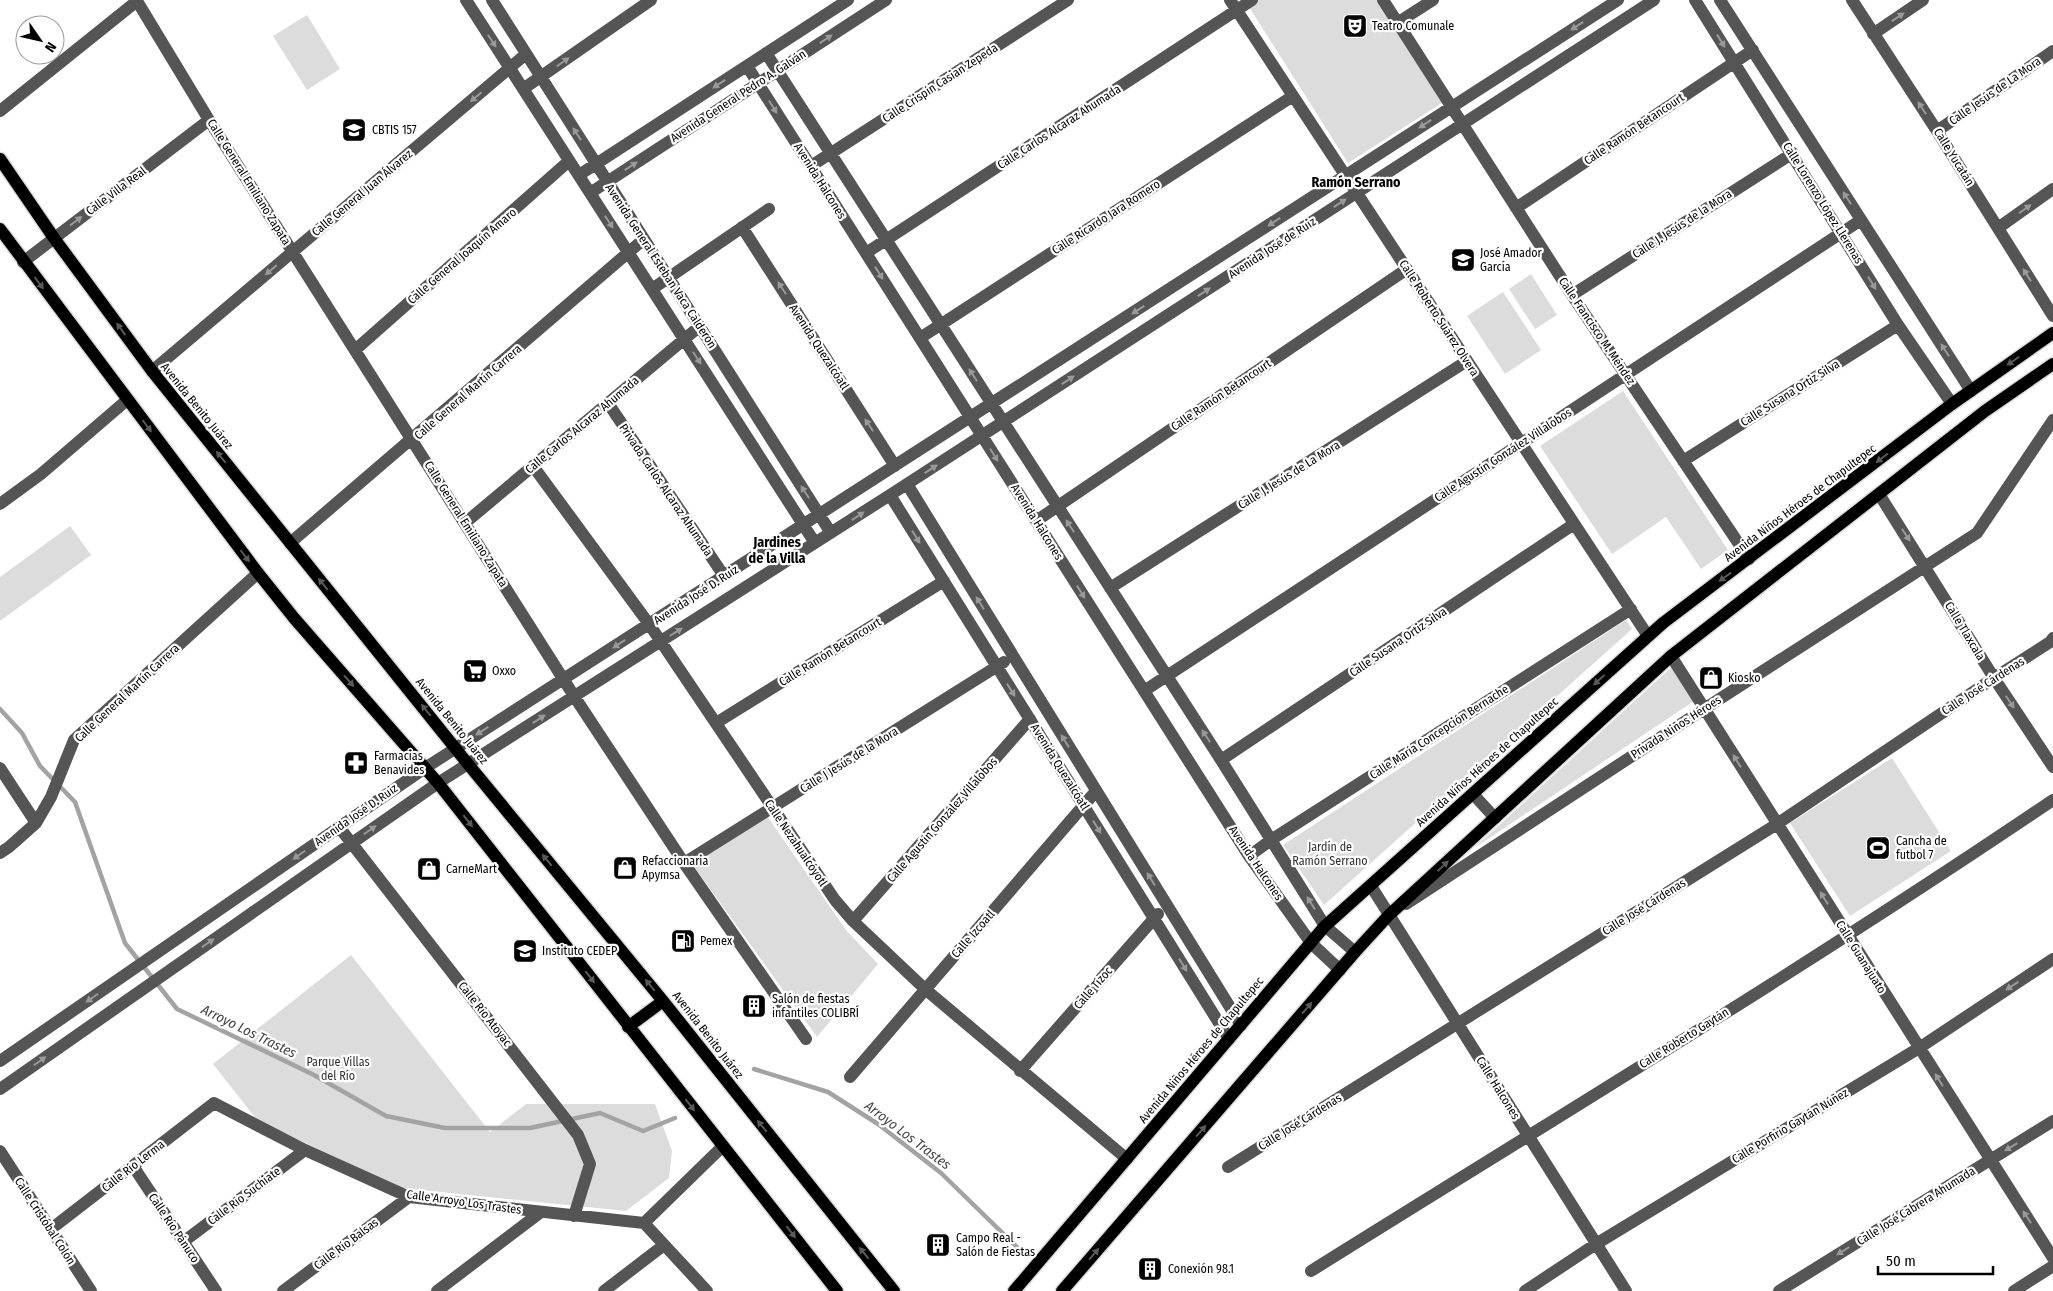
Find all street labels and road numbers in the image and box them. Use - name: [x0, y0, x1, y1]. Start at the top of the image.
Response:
- street label: Calle Crispín Casian Zepeda: [880, 40, 1000, 125]
- street label: Avenida General Pedro A. Galván: [668, 47, 808, 145]
- street label: Calle Jesús de La Mora: [1946, 54, 2044, 128]
- street label: Calle Carlos Alcaraz Ahumada: [995, 82, 1123, 172]
- street label: Calle Ramón Betancourt: [1581, 90, 1687, 168]
- street label: Calle General Emiliano Zapata: [204, 116, 294, 248]
- street label: Calle Yucatán: [1931, 126, 1977, 188]
- street label: Calle Lorenzo López Llerenas: [1780, 140, 1866, 266]
- street label: Avenida Halcones: [791, 141, 849, 221]
- street label: Calle General Juan Álvarez: [308, 146, 415, 239]
- street label: Calle Villa Real: [83, 164, 149, 218]
- street label: Calle Ricardo Jara Romero: [1049, 177, 1163, 257]
- street label: Avenida General Esteban Vaca Calderón: [603, 181, 719, 351]
- street label: Calle J. Jesús de la Mora: [1630, 187, 1734, 261]
- street label: Calle General Joaquín Amaro: [405, 205, 519, 307]
- street label: Avenida José de Ruiz: [1226, 214, 1318, 281]
- street label: Calle Roberto Suárez Olvera: [1396, 257, 1482, 379]
- street label: Calle Francisco M. Méndez: [1556, 275, 1638, 388]
- street label: Avenida Quezalcóatl: [786, 302, 852, 392]
- street label: Calle General Martín Carrera: [411, 342, 525, 442]
- street label: Calle Ramón Betancourt: [1168, 356, 1274, 434]
- street label: Calle Susana Ortiz Silva: [1738, 357, 1842, 429]
- street label: Avenida Benito Juárez: [158, 360, 236, 452]
- street label: Calle Carlos Alcaraz Ahumada: [522, 373, 642, 477]
- street label: Calle Agustín González Villalobos: [1432, 405, 1574, 505]
- street label: Privada Carlos Alcaraz Ahumada: [616, 421, 716, 559]
- street label: Calle J. Jesús de La Mora: [1235, 438, 1343, 512]
- street label: Avenida Niños Héroes de Chapultepec: [1721, 441, 1879, 565]
- street label: Calle General Emiliano Zapata: [421, 458, 511, 590]
- street label: Avenida Halcones: [1008, 482, 1066, 562]
- street label: Avenida José D. Ruiz: [651, 562, 741, 628]
- street label: Calle Tlaxcala: [1942, 599, 1988, 663]
- street label: Calle Susana Ortiz Silva: [1347, 604, 1449, 680]
- street label: Calle Ramón Betancourt: [776, 615, 884, 689]
- street label: Calle General Martín Carrera: [72, 641, 182, 745]
- street label: Calle José Cárdenas: [1939, 654, 2027, 718]
- street label: Avenida Benito Juárez: [413, 675, 491, 767]
- street label: Calle María Concepción Bernache: [1367, 682, 1511, 782]
- street label: Privada Niños Héroes: [1628, 693, 1724, 761]
- street label: Avenida Niños Héroes de Chapultepec: [1413, 694, 1561, 830]
- street label: Avenida Quezalcóatl: [1028, 721, 1092, 813]
- street label: Calle J Jesús de la Mora: [797, 724, 901, 796]
- street label: Calle Agustín González Villalobos: [884, 755, 1000, 885]
- street label: Avenida José D. Ruiz: [312, 781, 400, 849]
- street label: Calle Nezahualcóyotl: [762, 797, 830, 889]
- street label: Avenida Halcones: [1226, 823, 1286, 903]
- street label: Calle José Cárdenas: [1600, 876, 1688, 938]
- street label: Calle Izcoatl: [949, 907, 997, 961]
- street label: Calle Guanajuato: [1833, 918, 1889, 996]
- street label: Calle Tízoc: [1071, 964, 1115, 1012]
- street label: Avenida Niños Héroes de Chapultepec: [1136, 974, 1266, 1126]
- street label: Calle Río Atoyac: [455, 979, 515, 1049]
- street label: Avenida Benito Juárez: [670, 989, 746, 1082]
- street label: Calle Roberto Gaytán: [1637, 1005, 1731, 1071]
- street label: Calle Halcones: [1473, 1054, 1523, 1122]
- street label: Calle Porfirio Gaytán Núñez: [1729, 1086, 1851, 1166]
- street label: Calle José Cárdenas: [1256, 1091, 1344, 1153]
- street label: Calle Río Lerma: [99, 1137, 167, 1195]
- street label: Calle Río Suchiate: [205, 1164, 283, 1228]
- street label: Calle José Cabrera Ahumada: [1854, 1164, 1978, 1248]
- street label: Calle Cristóbal Colón: [12, 1175, 78, 1267]
- street label: Calle Arroyo Los Trastes: [406, 1187, 522, 1217]
- street label: Calle Río Pánuco: [146, 1191, 202, 1265]
- street label: Calle Río Balsas: [311, 1215, 381, 1273]

